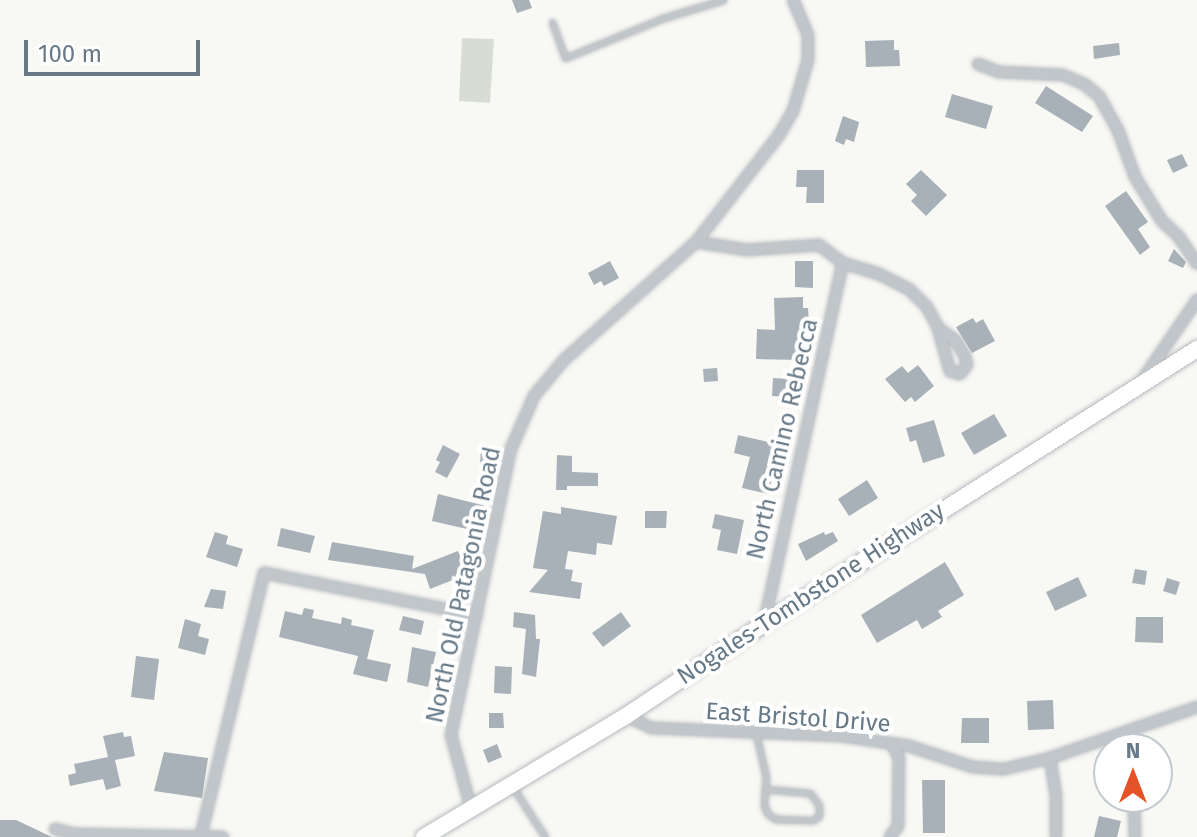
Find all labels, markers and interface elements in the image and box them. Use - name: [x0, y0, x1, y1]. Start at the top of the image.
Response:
- scale bar: [28, 24, 204, 74]
- text: 100 m: [38, 40, 102, 68]
- street label: North Camino Rebecca: [741, 316, 825, 562]
- street label: North Old Patagonia Road: [421, 444, 507, 726]
- street label: Nogales-Tombstone Highway: [672, 497, 950, 691]
- street label: East Bristol Drive: [705, 697, 891, 739]
- north arrow: [1093, 733, 1173, 813]
- text: N: [1126, 737, 1140, 764]

